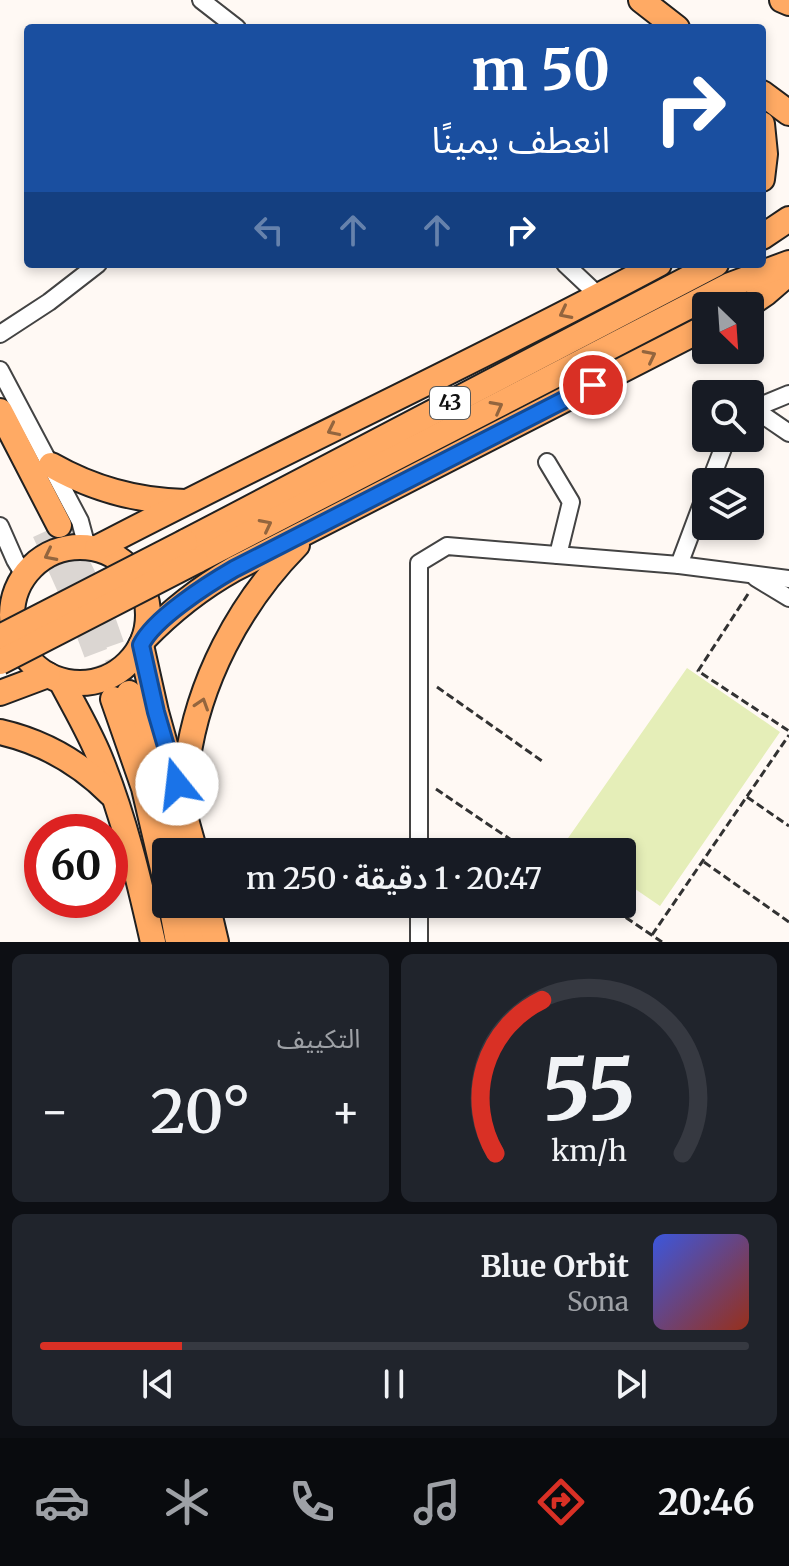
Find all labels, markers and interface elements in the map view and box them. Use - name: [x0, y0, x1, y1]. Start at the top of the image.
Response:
- text: 50 m: [471, 35, 610, 105]
- icon: right: [638, 56, 742, 160]
- text: انعطف يمينًا: [432, 118, 610, 163]
- icon: left: [247, 208, 291, 252]
- icon: ahead: [331, 208, 375, 252]
- icon: ahead: [415, 208, 459, 252]
- icon: right: [499, 208, 543, 252]
- north arrow: [692, 292, 764, 364]
- map controls: [692, 292, 764, 540]
- one-way arrow: [559, 304, 574, 319]
- one-way arrow: [641, 350, 656, 365]
- pin: [559, 351, 627, 419]
- icon: arrive: [571, 363, 615, 407]
- button: search: [692, 380, 764, 452]
- road number: 43: [430, 387, 470, 419]
- one-way arrow: [489, 401, 503, 416]
- one-way arrow: [327, 420, 341, 436]
- button: layers: [692, 468, 764, 540]
- one-way arrow: [257, 520, 272, 535]
- one-way arrow: [44, 545, 59, 561]
- one-way arrow: [192, 698, 208, 712]
- position arrow: [135, 742, 219, 826]
- speed limit sign: 60: [24, 814, 128, 918]
- text: 20:47 · 1 دقيقة · 250 m: [246, 859, 542, 897]
- text: التكييف: [277, 1022, 361, 1055]
- text: 55: [542, 1038, 636, 1143]
- text: 20°: [150, 1074, 250, 1149]
- text: −: [40, 1084, 69, 1139]
- text: +: [331, 1084, 361, 1139]
- text: km/h: [551, 1133, 627, 1169]
- text: Blue Orbit: [481, 1247, 629, 1285]
- text: Sona: [567, 1285, 629, 1318]
- icon: previous: [136, 1362, 180, 1406]
- icon: pause: [372, 1362, 416, 1406]
- icon: next: [609, 1362, 653, 1406]
- icon: car: [34, 1474, 90, 1530]
- icon: climate: [159, 1474, 215, 1530]
- icon: phone: [284, 1474, 340, 1530]
- icon: music: [409, 1474, 465, 1530]
- icon: directions: [533, 1474, 589, 1530]
- text: 20:46: [658, 1480, 755, 1525]

